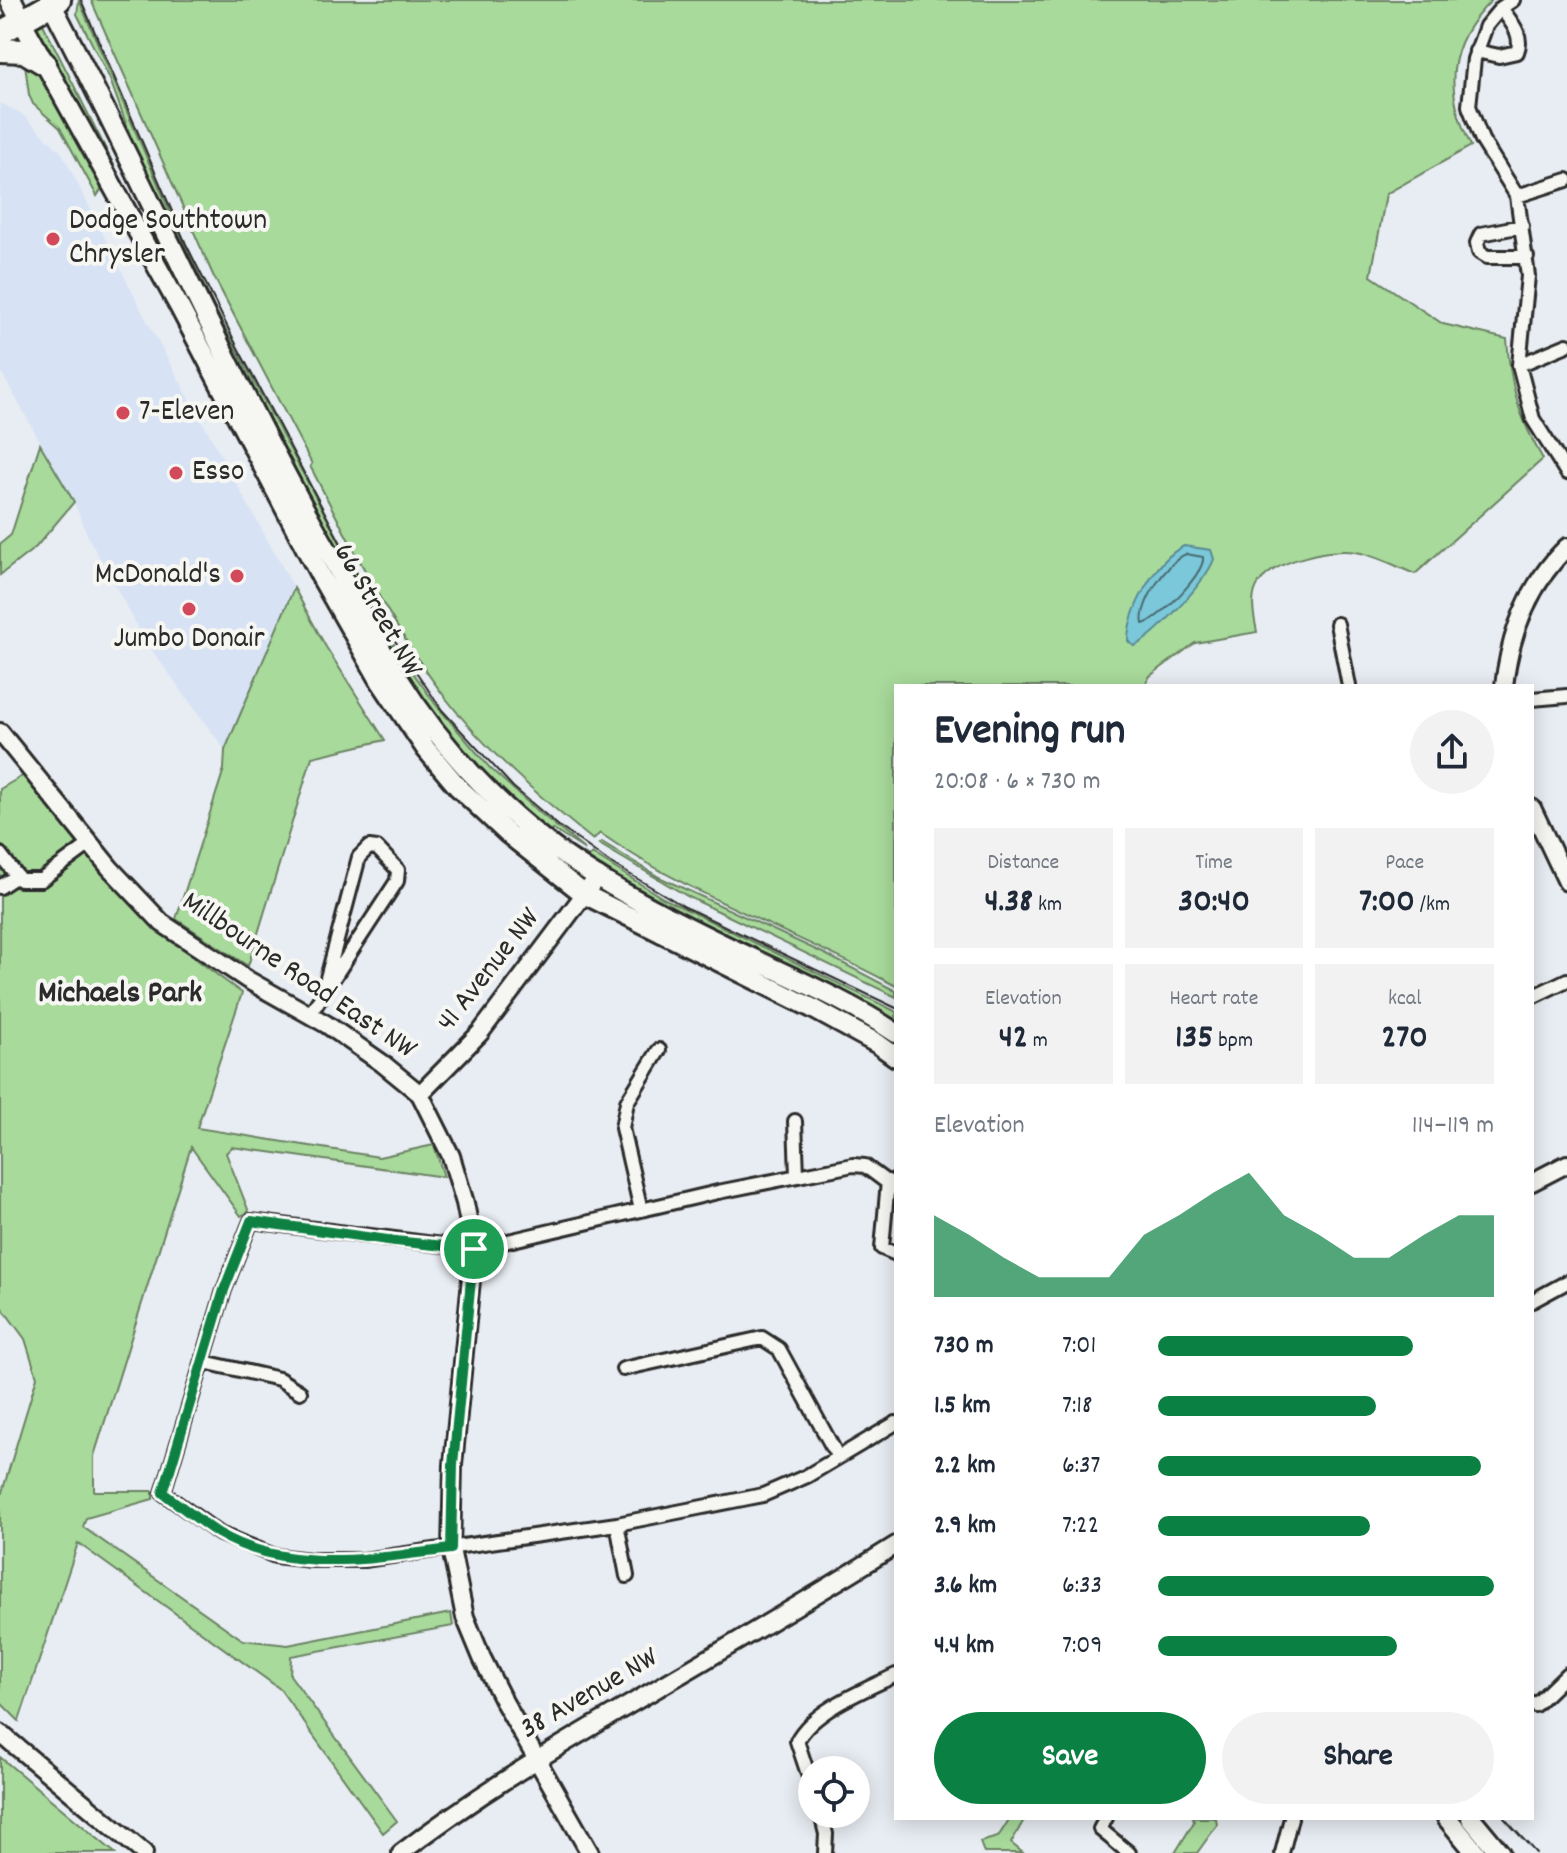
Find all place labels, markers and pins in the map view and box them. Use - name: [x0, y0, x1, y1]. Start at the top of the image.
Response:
- place label: Dodge Southtown Chrysler: [69, 201, 267, 278]
- marker: Dodge Southtown Chrysler: [44, 230, 62, 248]
- place label: 7-Eleven: [139, 392, 234, 435]
- marker: 7-Eleven: [114, 404, 132, 422]
- place label: Esso: [192, 452, 244, 495]
- marker: Esso: [167, 464, 185, 482]
- place label: McDonald's: [95, 555, 221, 598]
- marker: McDonald's: [228, 567, 246, 585]
- marker: Jumbo Donair: [180, 600, 198, 618]
- place label: Jumbo Donair: [113, 619, 265, 662]
- pin: [440, 1215, 508, 1283]

